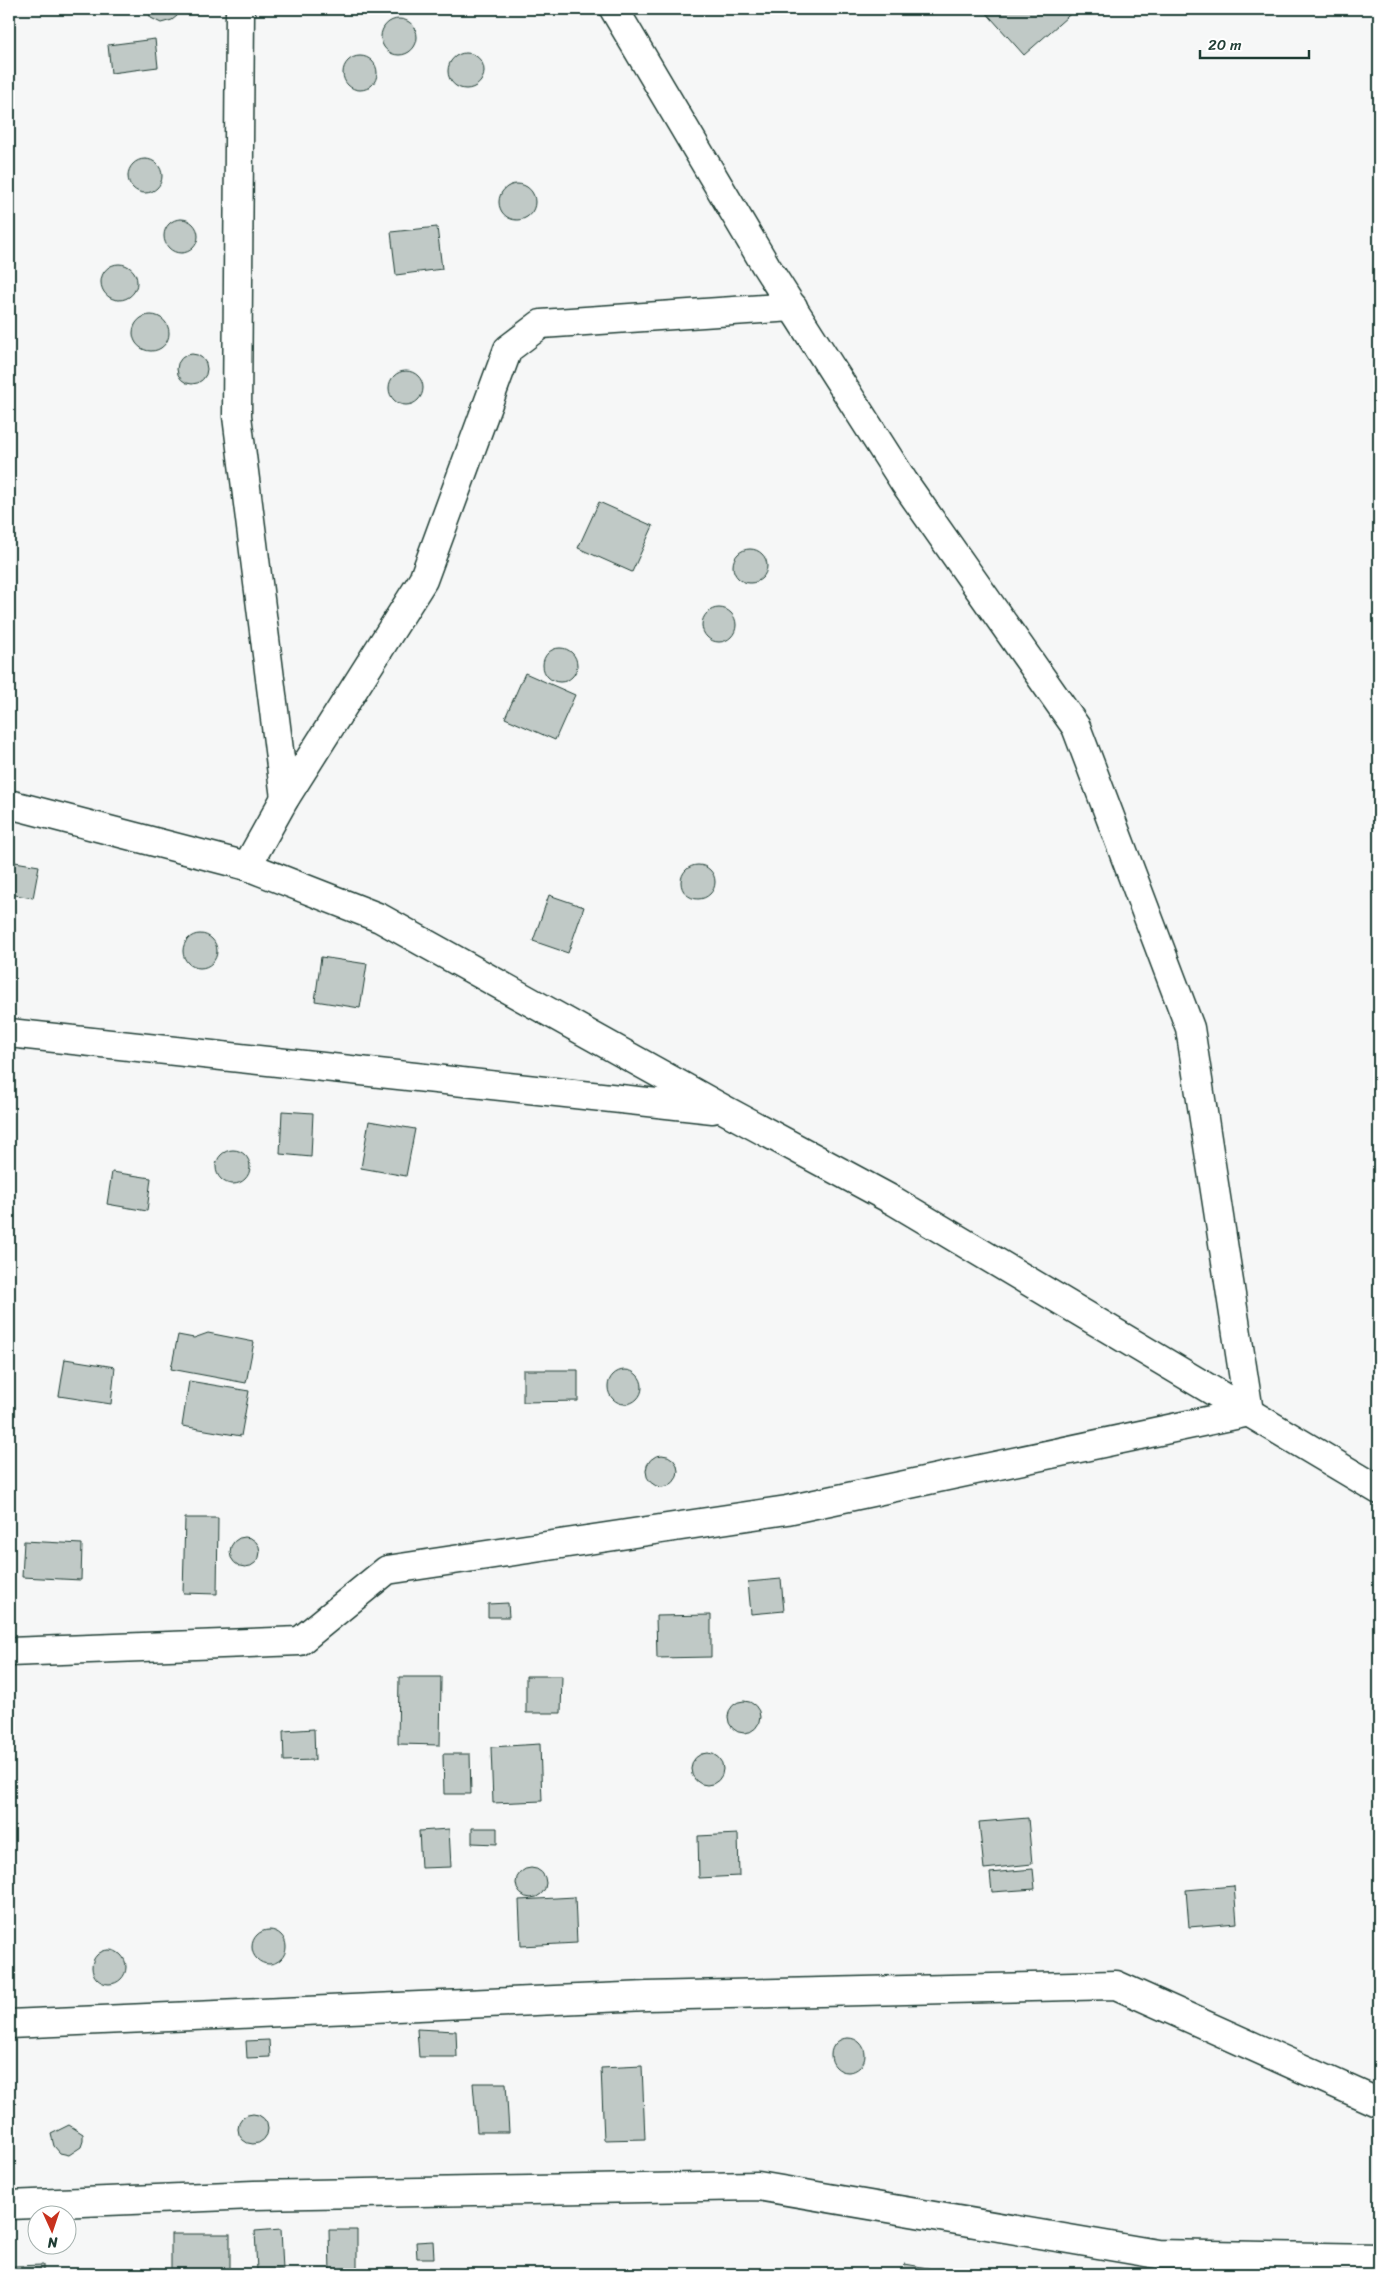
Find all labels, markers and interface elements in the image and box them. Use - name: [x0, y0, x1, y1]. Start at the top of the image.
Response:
- scale bar: [1200, 28, 1309, 60]
- text: 20 m: [1208, 32, 1242, 58]
- north arrow: [28, 2206, 78, 2256]
- text: N: [47, 2230, 59, 2255]

